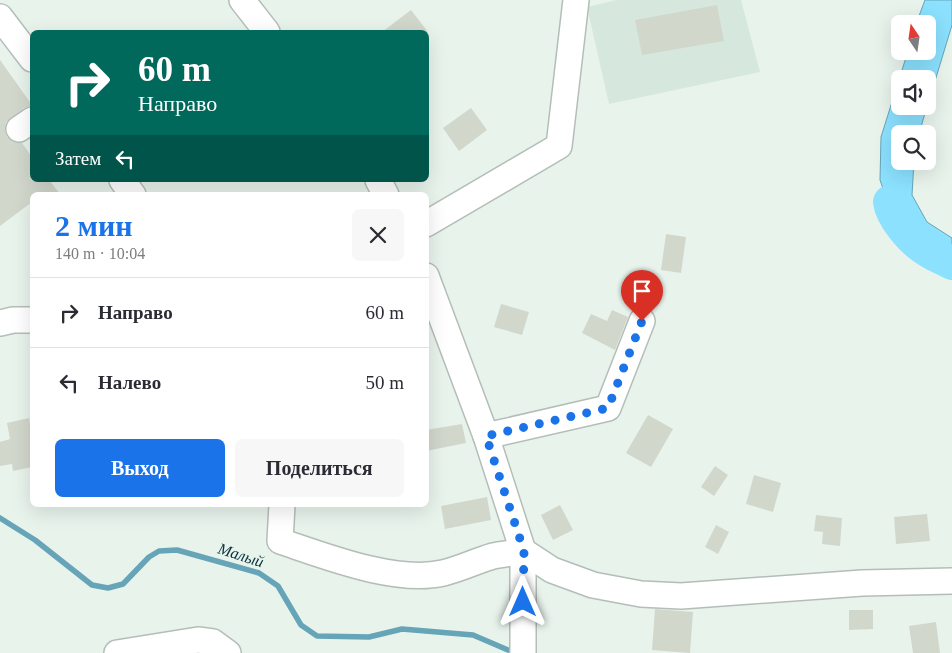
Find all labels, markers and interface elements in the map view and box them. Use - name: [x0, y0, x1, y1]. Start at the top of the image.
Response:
- north arrow: [891, 15, 936, 60]
- map controls: [891, 15, 936, 170]
- icon: right: [55, 50, 120, 115]
- text: 60 m: [138, 50, 211, 89]
- button: sound: [891, 70, 936, 115]
- text: Направо: [138, 91, 217, 116]
- button: search: [891, 125, 936, 170]
- icon: left: [111, 145, 139, 173]
- text: Затем: [55, 148, 101, 169]
- text: 2 мин: [55, 209, 133, 242]
- button: close: [352, 209, 404, 261]
- text: 140 m · 10:04: [55, 245, 145, 262]
- pin: [621, 270, 663, 321]
- icon: arrive: [628, 277, 656, 305]
- icon: right: [55, 299, 83, 327]
- text: Направо: [98, 302, 173, 323]
- text: 60 m: [365, 302, 404, 323]
- icon: left: [55, 369, 83, 397]
- text: Налево: [98, 372, 161, 393]
- text: 50 m: [365, 372, 404, 393]
- button: Выход: [55, 439, 225, 497]
- button: Поделиться: [235, 439, 404, 497]
- water label: Малый: [215, 539, 266, 570]
- position arrow: [496, 575, 548, 627]

